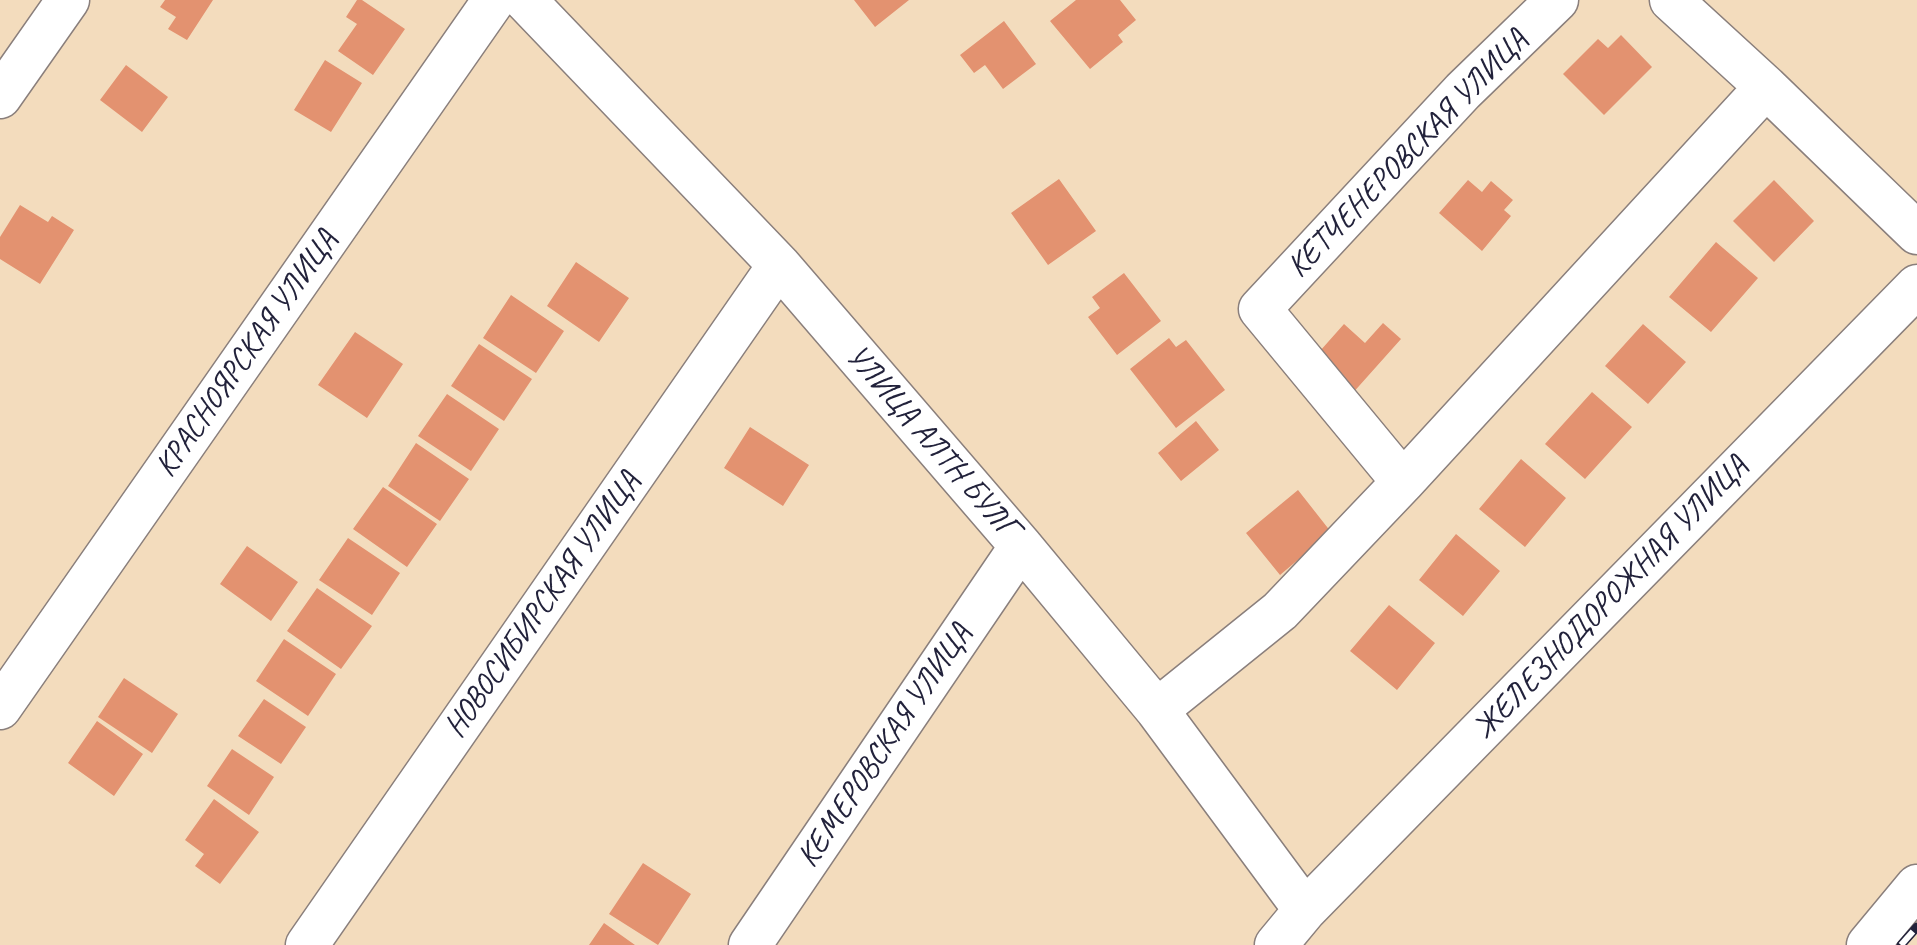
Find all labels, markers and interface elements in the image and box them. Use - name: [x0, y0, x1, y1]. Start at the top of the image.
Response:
- street label: КЕТЧЕНЕРОВСКАЯ УЛИЦА: [1280, 22, 1536, 286]
- street label: КРАСНОЯРСКАЯ УЛИЦА: [147, 223, 347, 485]
- street label: УЛИЦА АЛТН БУЛГ: [837, 338, 1025, 546]
- street label: ЖЕЛЕЗНОДОРОЖНАЯ УЛИЦА: [1466, 448, 1756, 748]
- street label: НОВОСИБИРСКАЯ УЛИЦА: [437, 465, 649, 745]
- street label: КЕМЕРОВСКАЯ УЛИЦА: [789, 617, 981, 875]

